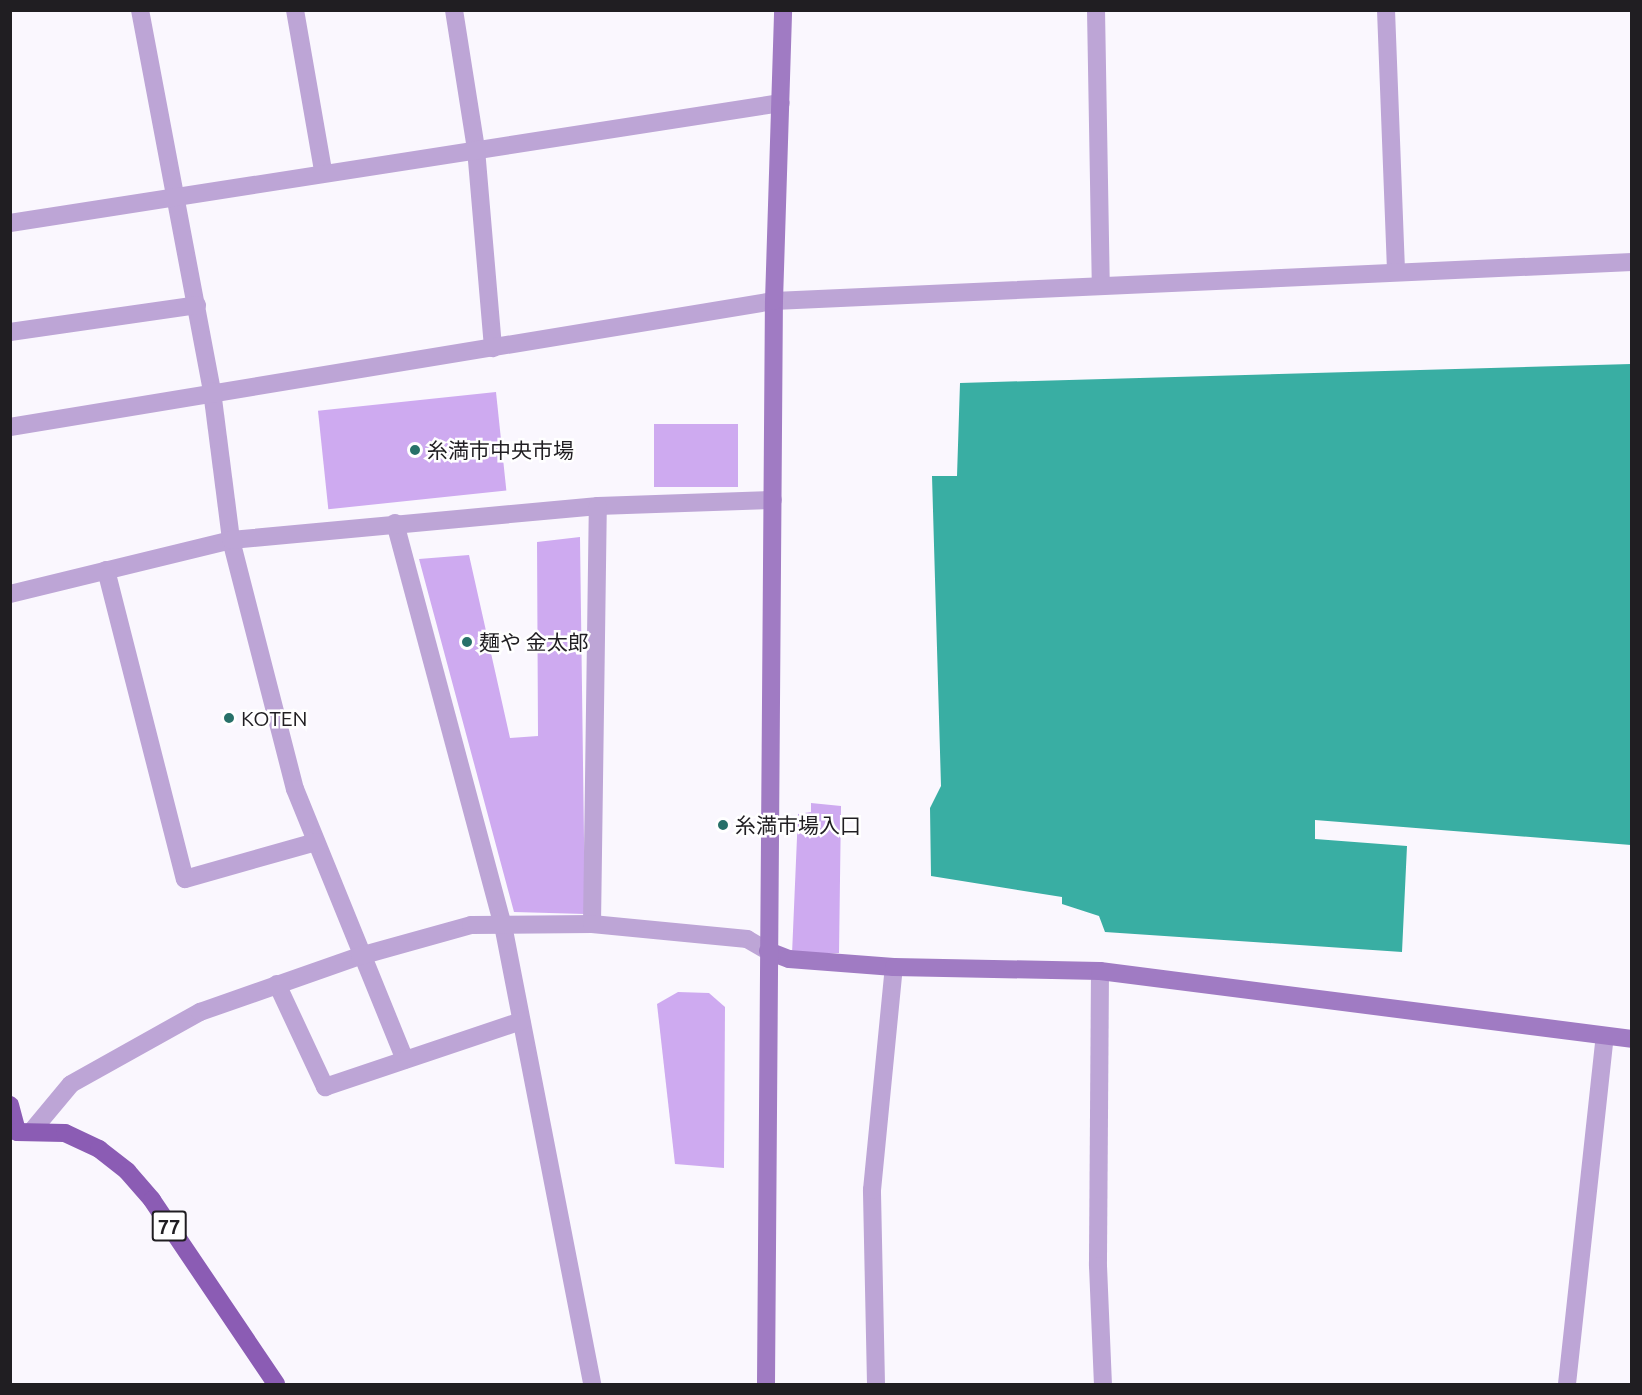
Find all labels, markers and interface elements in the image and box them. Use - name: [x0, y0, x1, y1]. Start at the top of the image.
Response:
- place label: 糸満市中央市場: [427, 437, 574, 463]
- marker: 糸満市中央市場: [408, 443, 422, 457]
- place label: 麺や 金太郎: [479, 629, 589, 655]
- marker: 麺や 金太郎: [460, 635, 474, 649]
- place label: KOTEN: [241, 705, 308, 731]
- marker: KOTEN: [222, 711, 236, 725]
- place label: 糸満市場入口: [735, 812, 861, 838]
- marker: 糸満市場入口: [716, 818, 730, 832]
- road number: 77: [151, 1209, 187, 1243]

